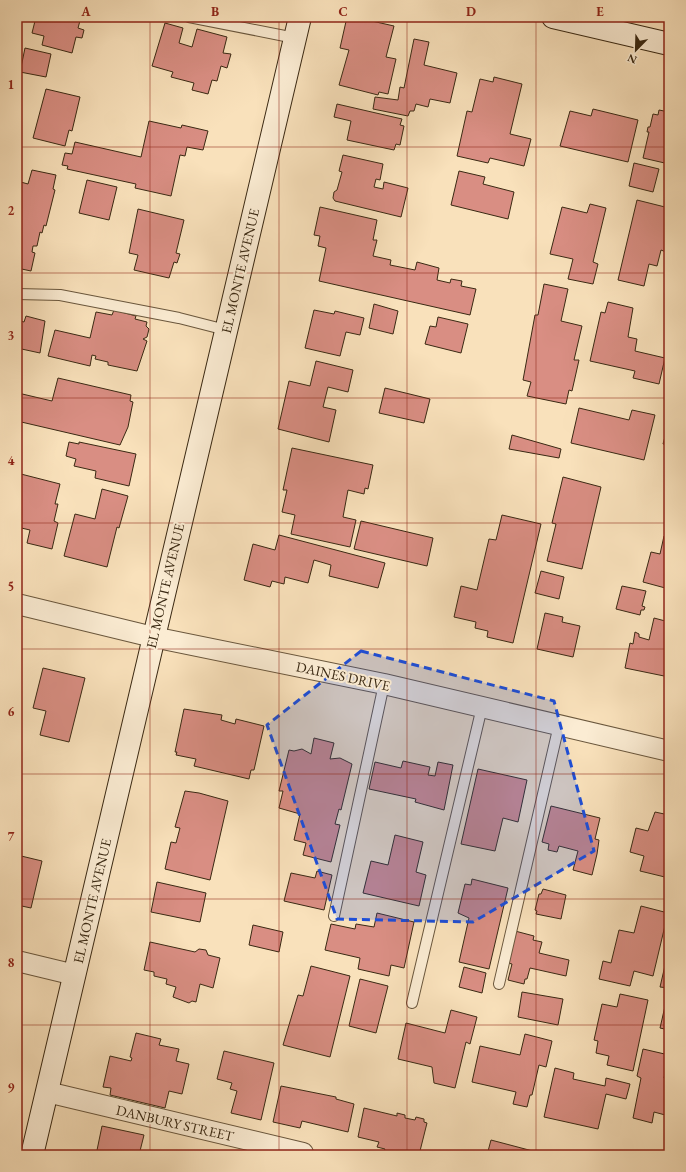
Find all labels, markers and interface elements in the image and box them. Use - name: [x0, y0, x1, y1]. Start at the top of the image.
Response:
- text: A: [80, 3, 91, 20]
- text: B: [211, 3, 219, 20]
- text: C: [338, 3, 348, 20]
- text: D: [466, 3, 476, 20]
- text: E: [596, 3, 604, 20]
- north arrow: [616, 30, 656, 70]
- text: N: [625, 51, 639, 67]
- text: 1: [8, 76, 15, 93]
- text: 2: [8, 202, 15, 219]
- street label: EL MONTE AVENUE: [217, 207, 263, 335]
- text: 3: [8, 327, 15, 344]
- text: 4: [8, 452, 15, 469]
- street label: EL MONTE AVENUE: [142, 522, 188, 650]
- text: 5: [8, 578, 14, 595]
- street label: DAINES DRIVE: [294, 657, 392, 695]
- text: 6: [8, 703, 15, 720]
- text: 7: [8, 828, 15, 845]
- street label: EL MONTE AVENUE: [69, 837, 115, 965]
- text: 8: [8, 954, 15, 971]
- text: 9: [8, 1079, 15, 1096]
- street label: DANBURY STREET: [114, 1101, 236, 1145]

